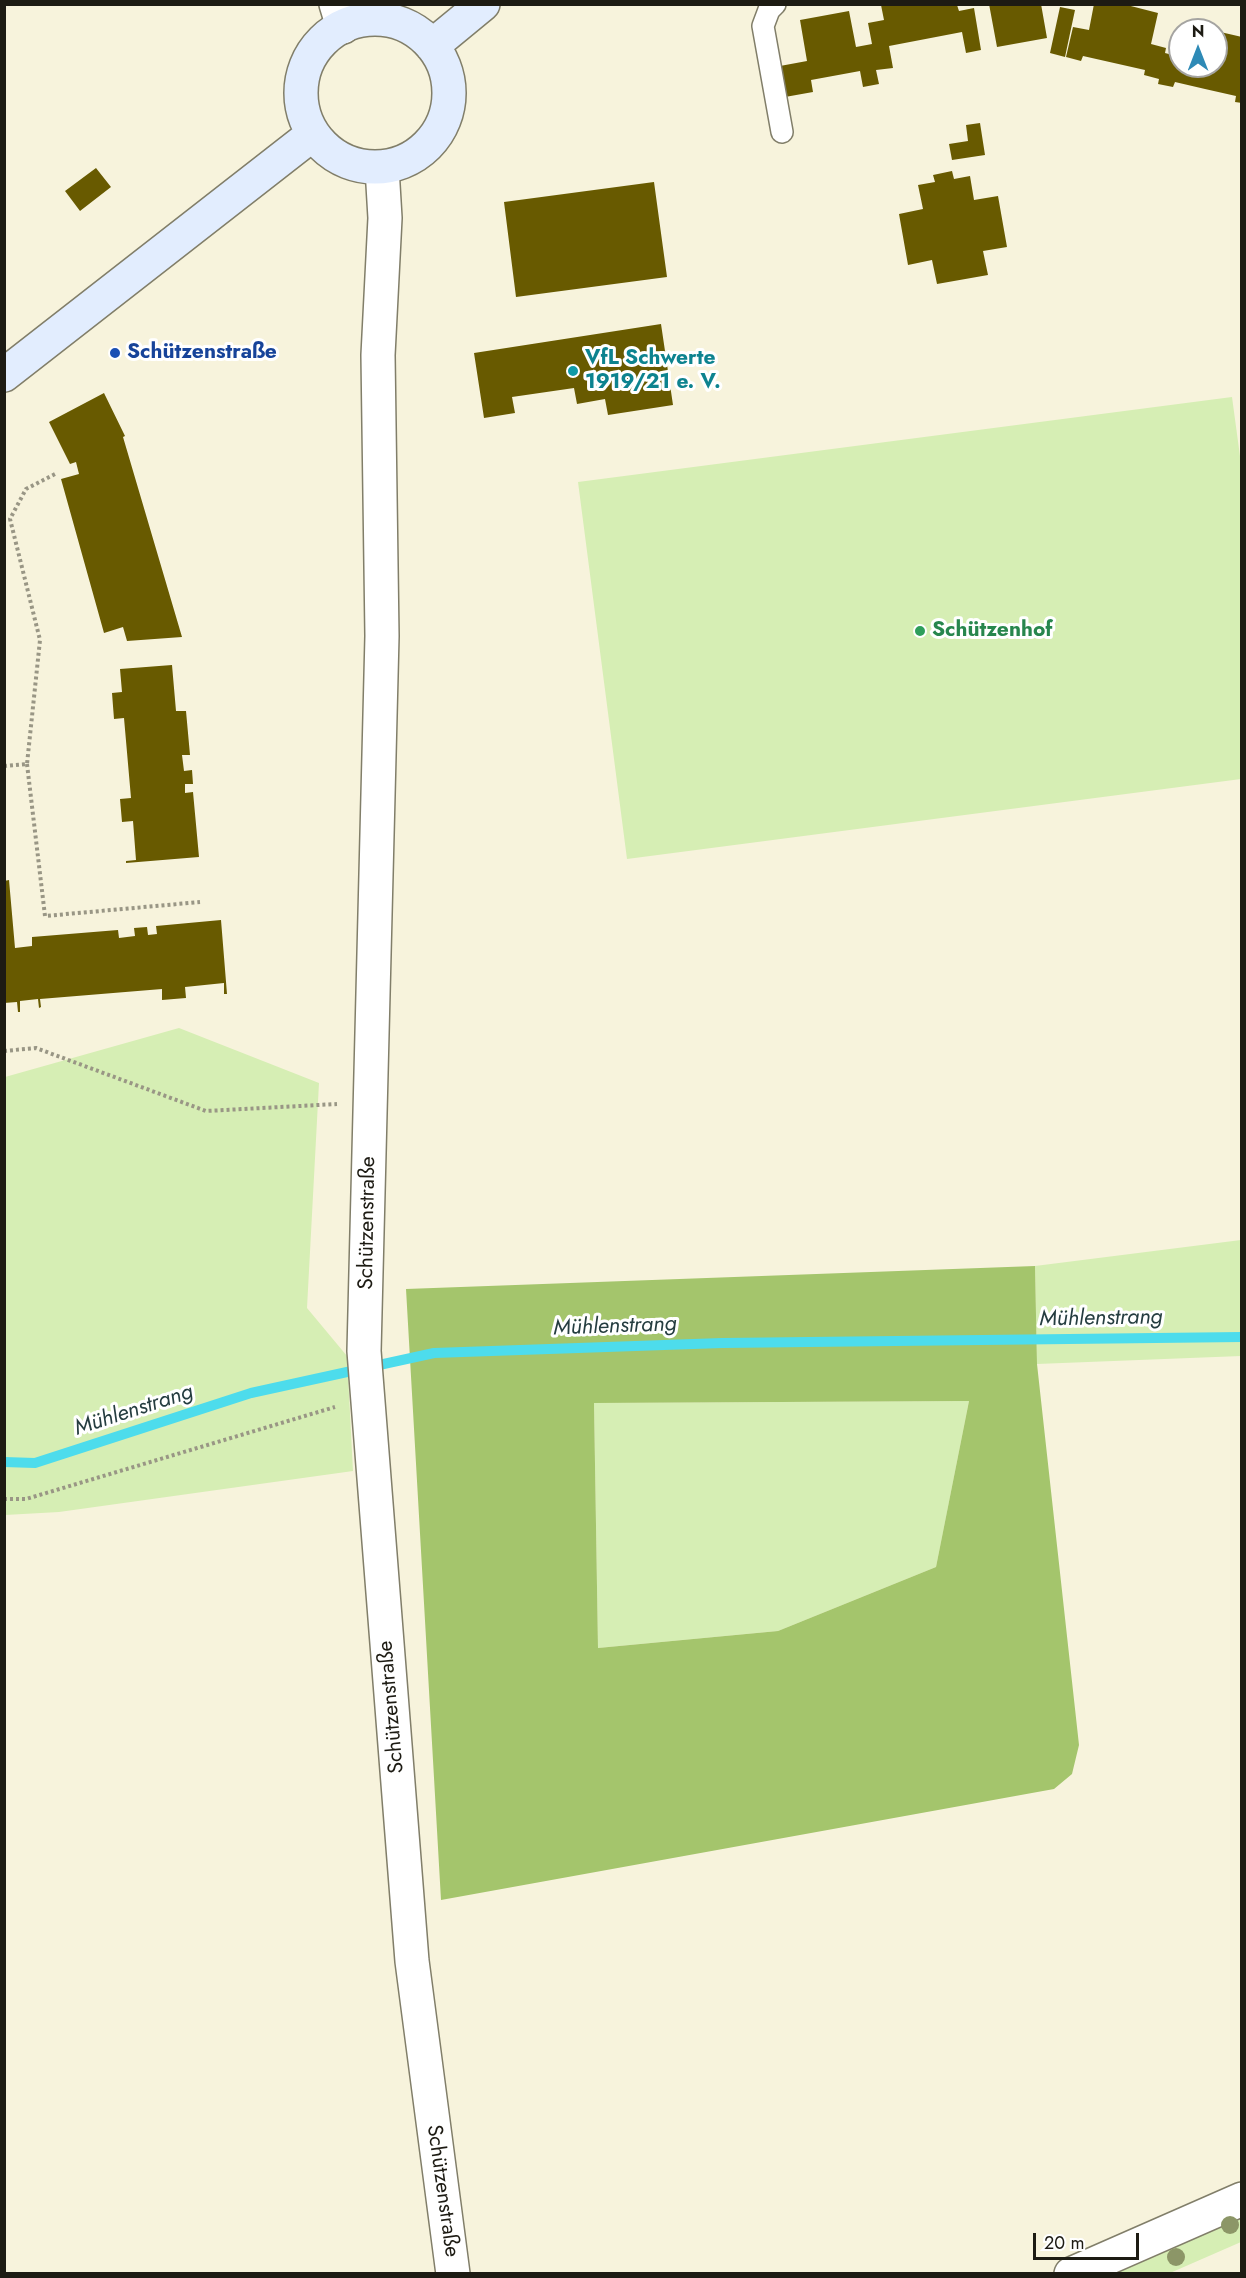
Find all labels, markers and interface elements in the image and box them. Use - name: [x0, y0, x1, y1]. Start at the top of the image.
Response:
- north arrow: [1168, 18, 1228, 78]
- text: N: [1192, 20, 1204, 43]
- place label: Schützenstraße: [127, 340, 277, 366]
- marker: Schützenstraße: [108, 346, 122, 360]
- place label: VfL Schwerte 1919/21 e. V.: [585, 346, 721, 396]
- marker: VfL Schwerte 1919/21 e. V.: [566, 364, 580, 378]
- place label: Schützenhof: [932, 618, 1053, 644]
- marker: Schützenhof: [913, 624, 927, 638]
- street label: Schützenstraße: [354, 1156, 382, 1290]
- water label: Mühlenstrang: [1039, 1305, 1163, 1333]
- water label: Mühlenstrang: [553, 1312, 677, 1342]
- water label: Mühlenstrang: [71, 1379, 197, 1443]
- street label: Schützenstraße: [374, 1640, 410, 1774]
- street label: Schützenstraße: [420, 2123, 464, 2259]
- scale bar: [1036, 2221, 1142, 2259]
- text: 20 m: [1044, 2230, 1084, 2256]

